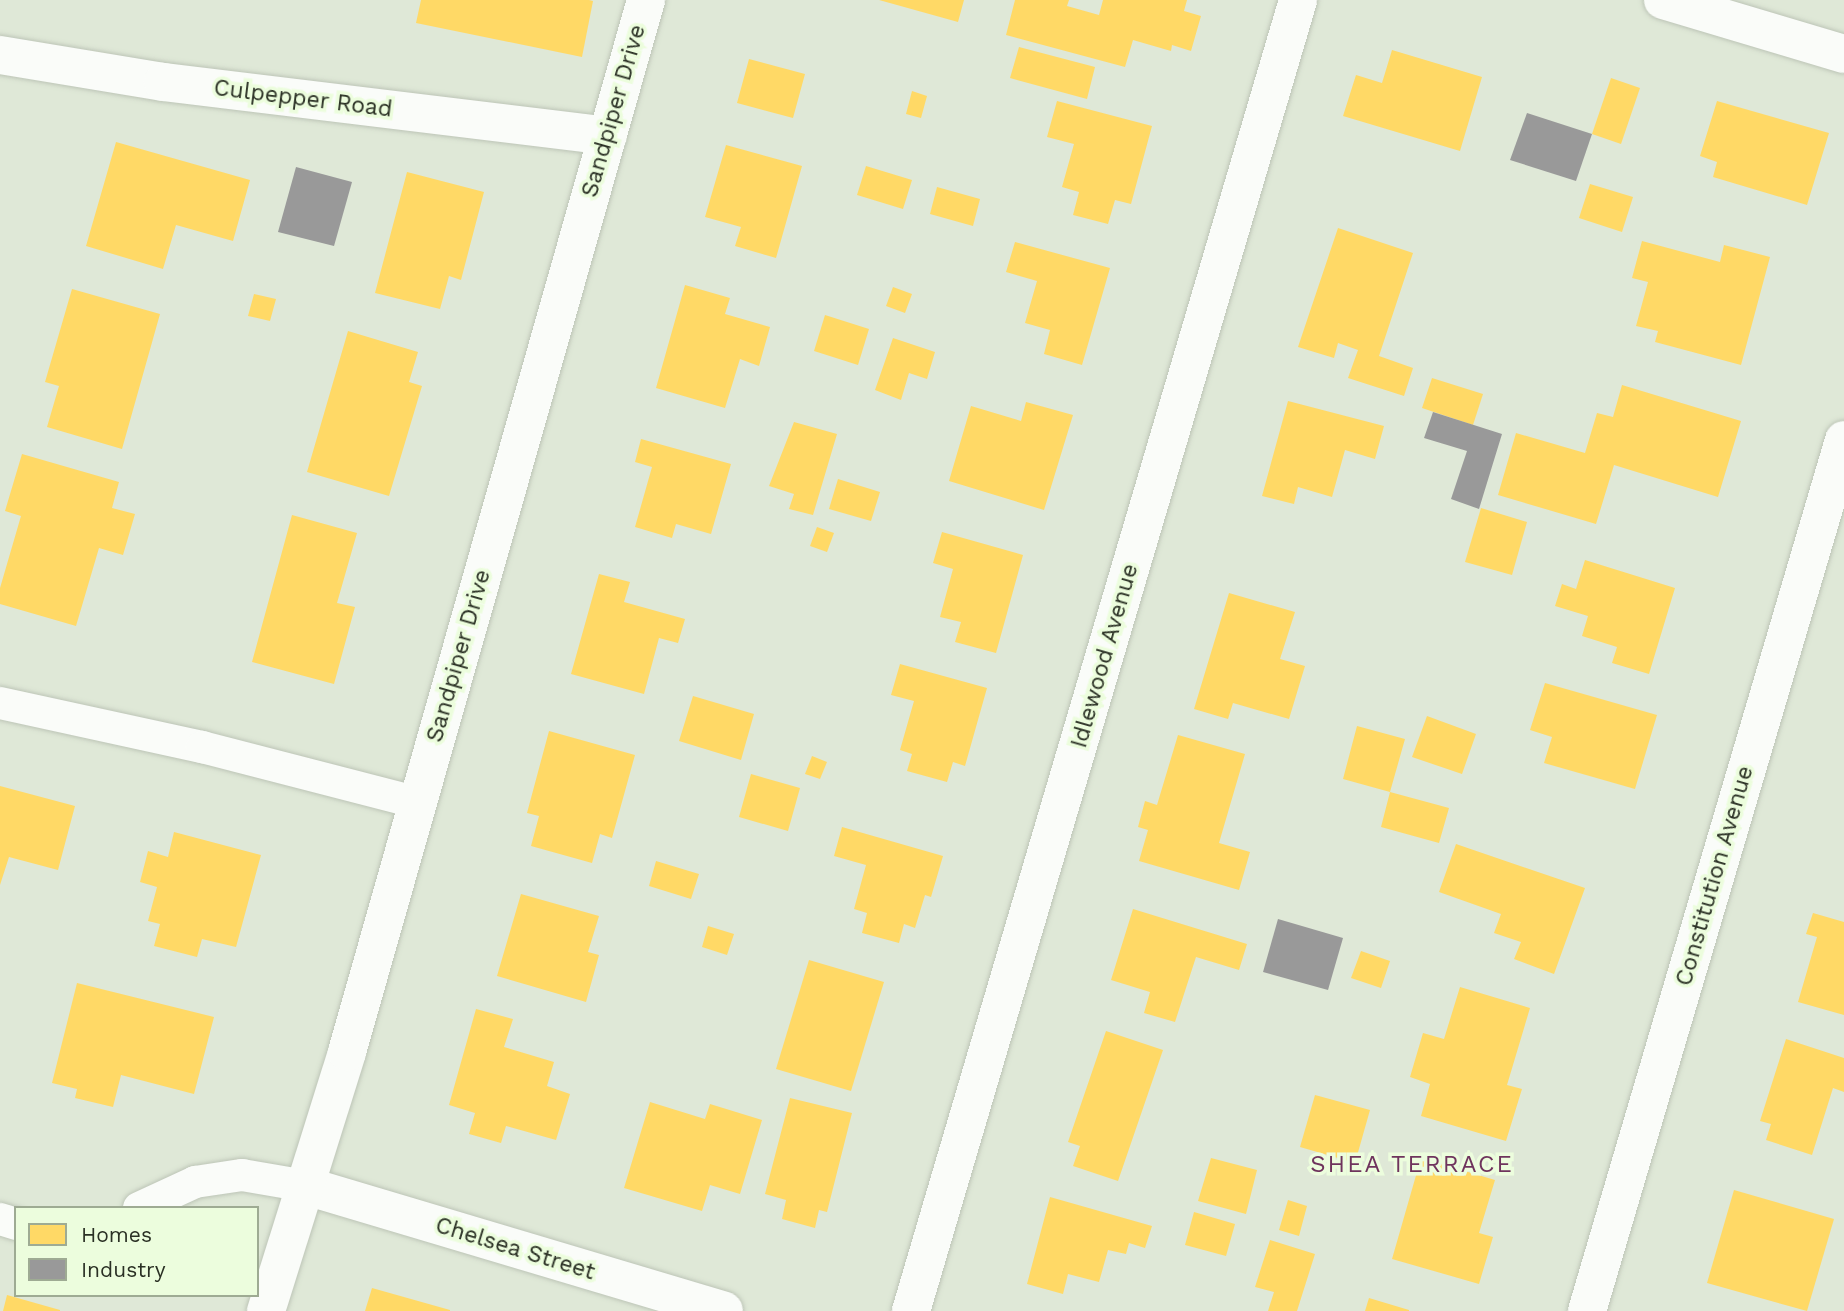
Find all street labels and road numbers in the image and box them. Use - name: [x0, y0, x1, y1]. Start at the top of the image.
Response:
- street label: Sandpiper Drive: [576, 21, 652, 201]
- street label: Culpepper Road: [212, 74, 394, 124]
- street label: Idlewood Avenue: [1065, 560, 1145, 752]
- street label: Sandpiper Drive: [421, 566, 497, 746]
- street label: Constitution Avenue: [1670, 762, 1760, 990]
- street label: Chelsea Street: [432, 1212, 598, 1286]

